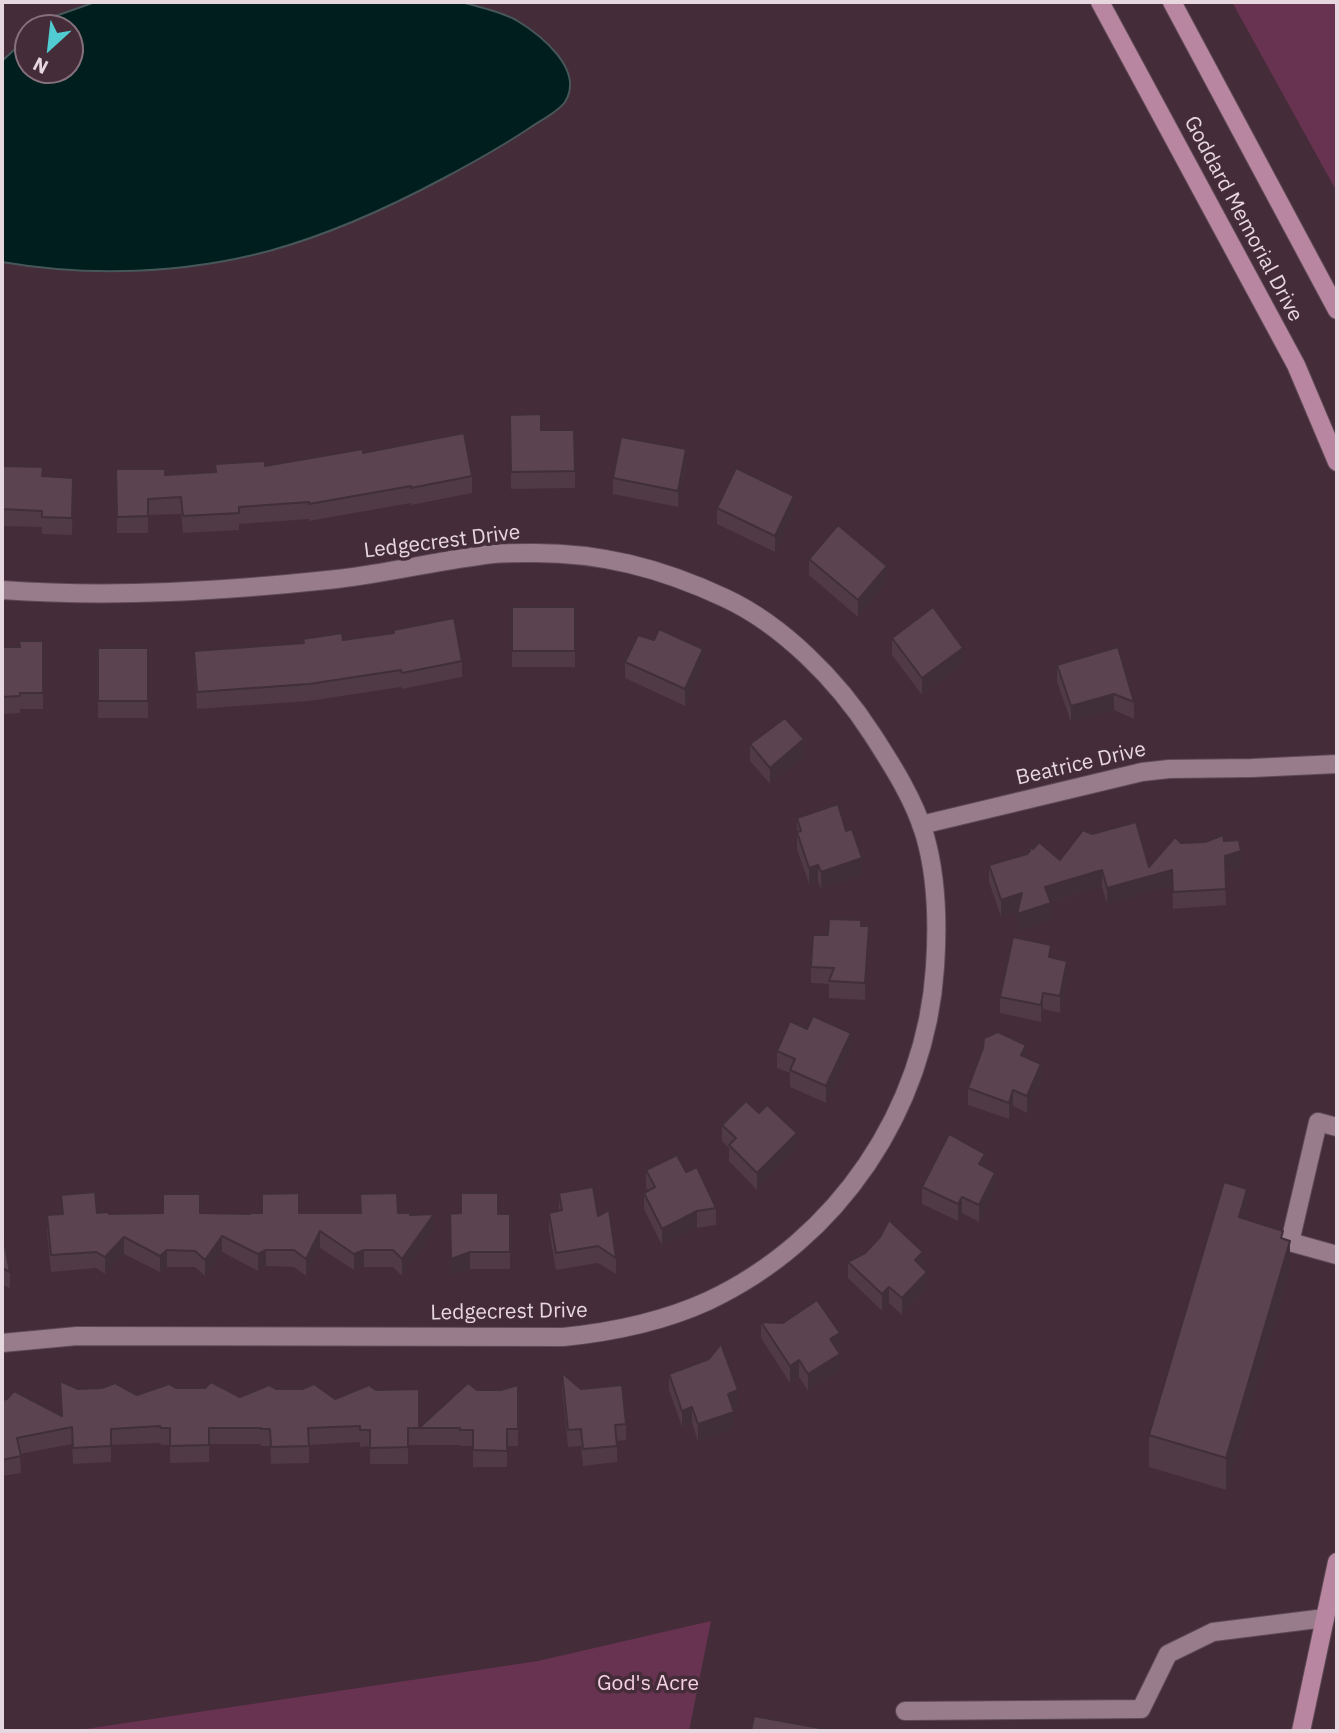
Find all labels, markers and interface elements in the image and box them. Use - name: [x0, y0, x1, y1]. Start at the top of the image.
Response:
- north arrow: [14, 14, 84, 84]
- text: N: [29, 52, 52, 80]
- street label: Goddard Memorial Drive: [1178, 112, 1308, 326]
- street label: Ledgecrest Drive: [362, 520, 522, 564]
- street label: Beatrice Drive: [1014, 737, 1148, 791]
- street label: Ledgecrest Drive: [430, 1298, 588, 1326]
- park label: God's Acre: [597, 1671, 699, 1697]

